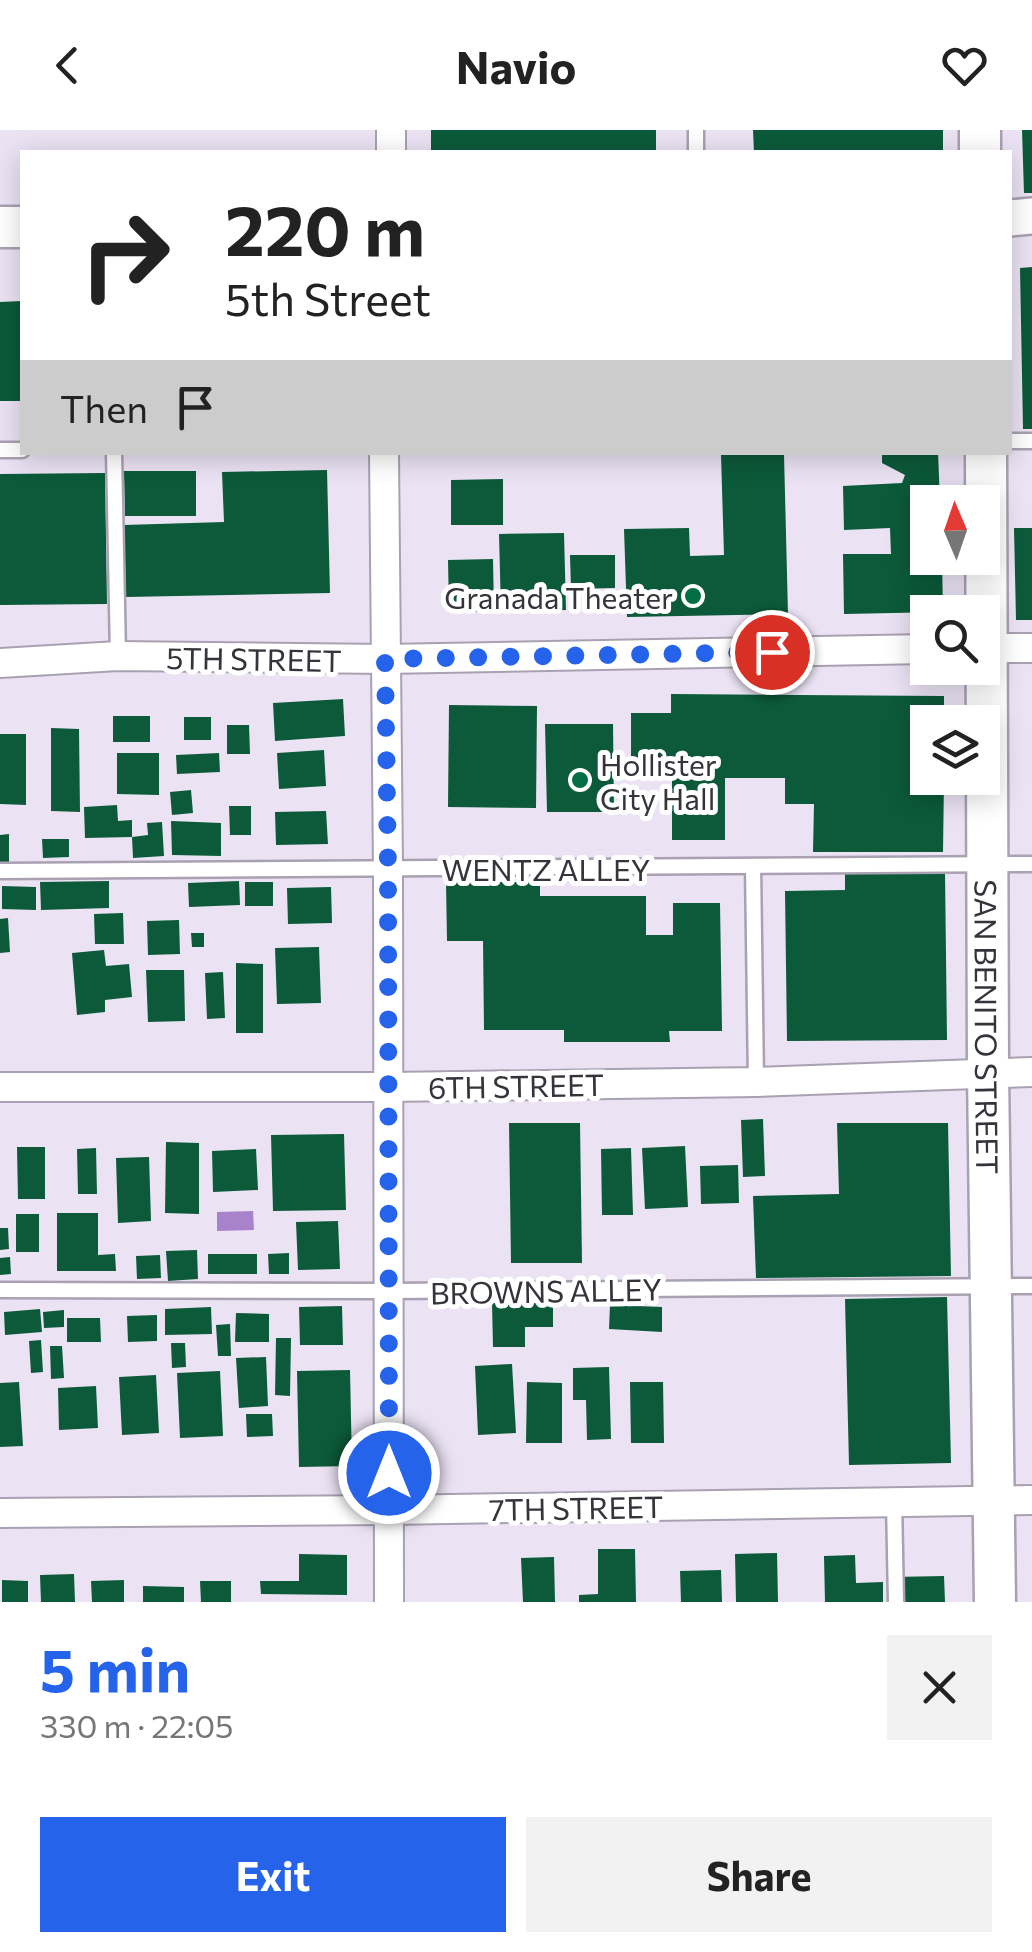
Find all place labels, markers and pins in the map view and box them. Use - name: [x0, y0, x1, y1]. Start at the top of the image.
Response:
- place label: Granada Theater: [444, 578, 673, 615]
- marker: Granada Theater: [682, 585, 704, 607]
- pin: [730, 610, 815, 695]
- place label: Hollister City Hall: [600, 745, 717, 816]
- marker: Hollister City Hall: [569, 769, 591, 791]

